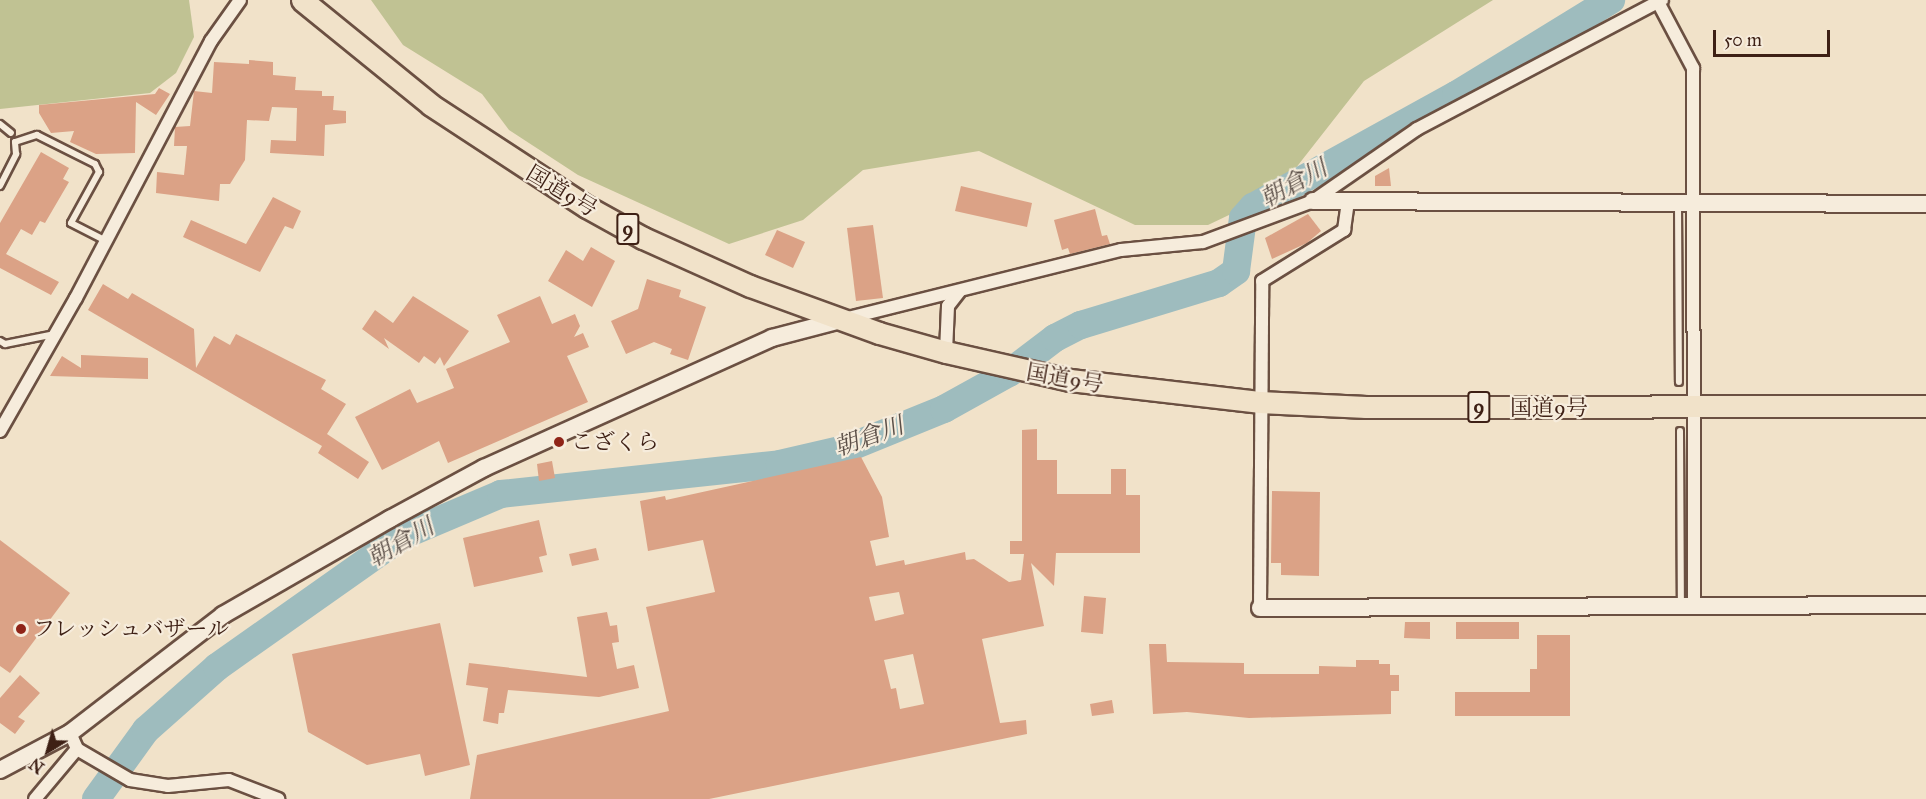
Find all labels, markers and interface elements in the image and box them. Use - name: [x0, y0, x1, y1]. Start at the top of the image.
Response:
- scale bar: [1716, 18, 1833, 56]
- text: 50 m: [1724, 29, 1762, 51]
- water label: 朝倉川: [1256, 154, 1332, 214]
- street label: 国道9号: [522, 160, 602, 222]
- road number: 9: [616, 211, 640, 247]
- street label: 国道9号: [1024, 358, 1106, 398]
- road number: 9: [1467, 389, 1491, 425]
- street label: 国道9号: [1510, 395, 1588, 421]
- water label: 朝倉川: [830, 411, 908, 463]
- place label: こざくら: [571, 429, 659, 455]
- marker: こざくら: [552, 435, 566, 449]
- water label: 朝倉川: [363, 513, 439, 573]
- place label: フレッシュバザール: [33, 616, 231, 642]
- marker: フレッシュバザール: [14, 622, 28, 636]
- north arrow: [18, 721, 78, 781]
- text: N: [26, 754, 48, 777]

